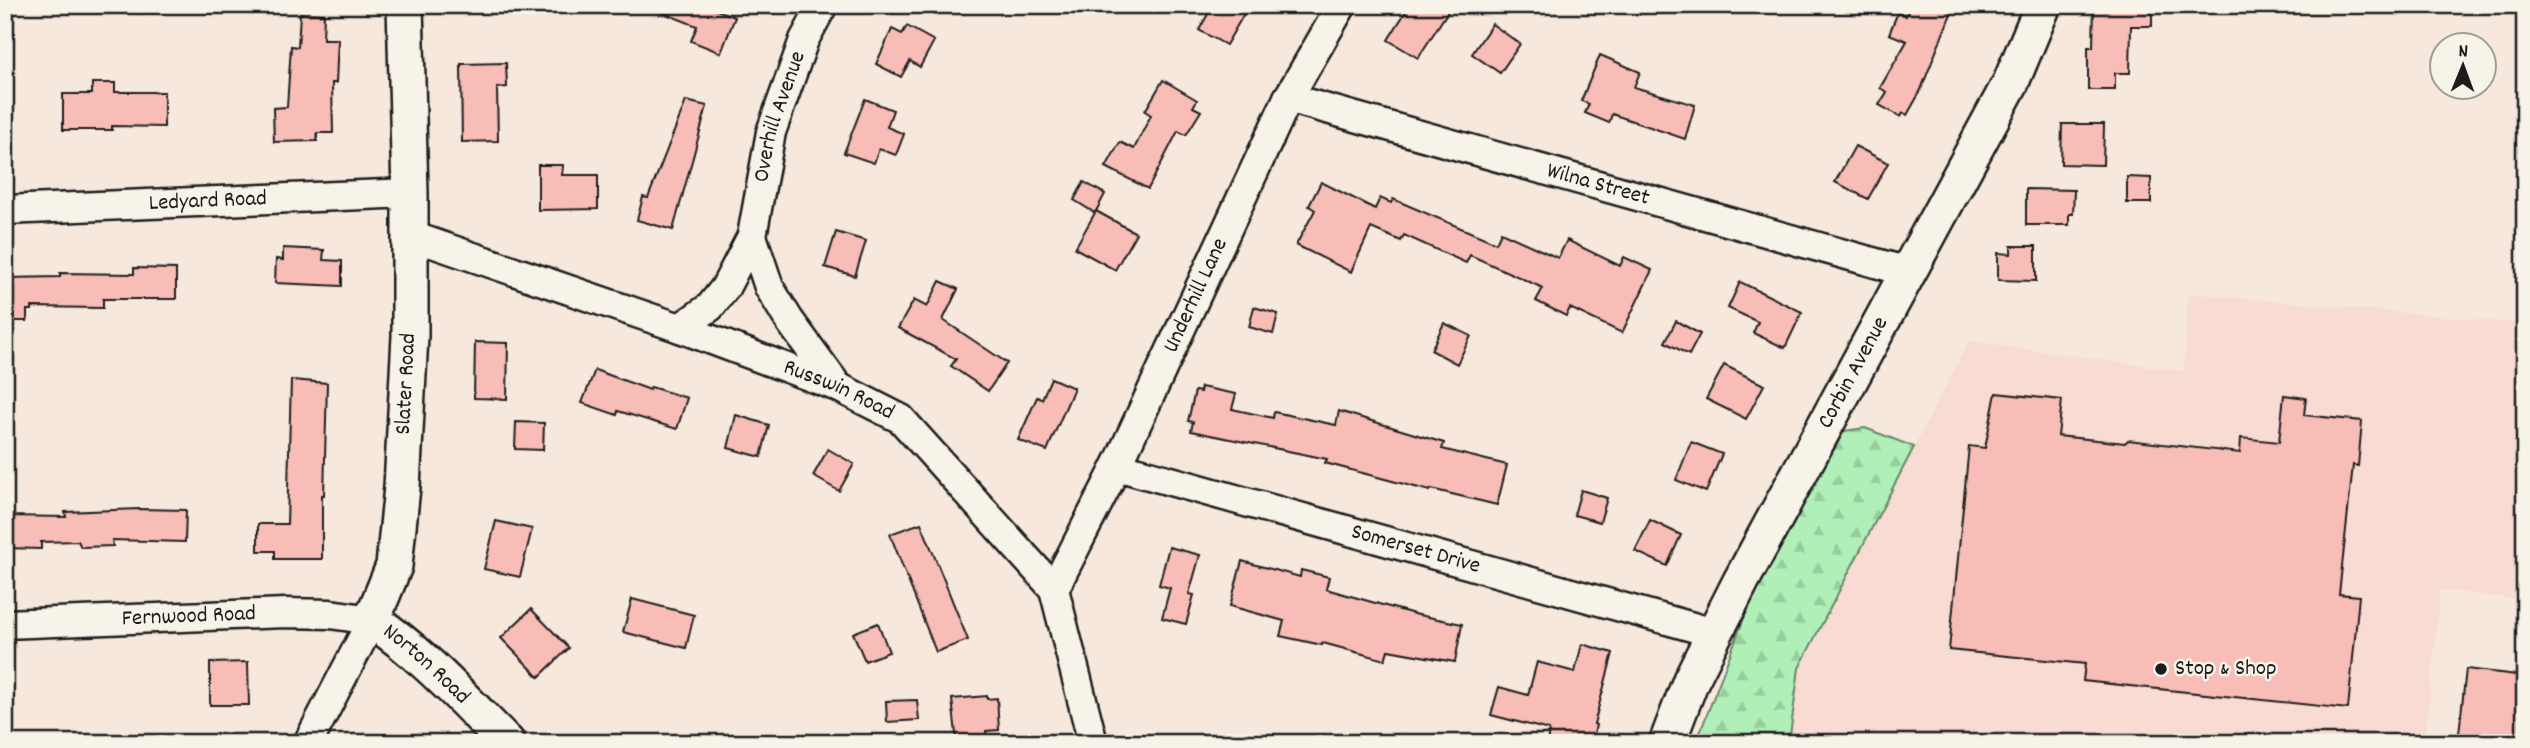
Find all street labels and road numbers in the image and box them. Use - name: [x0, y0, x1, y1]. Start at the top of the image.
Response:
- street label: Overhill Avenue: [746, 47, 815, 185]
- street label: Wilna Street: [1543, 155, 1653, 215]
- street label: Ledyard Road: [148, 183, 268, 220]
- street label: Underhill Lane: [1155, 233, 1237, 359]
- street label: Corbin Avenue: [1810, 311, 1897, 435]
- street label: Slater Road: [388, 332, 426, 436]
- street label: Russwin Road: [778, 351, 900, 429]
- street label: Somerset Drive: [1347, 516, 1484, 583]
- street label: Fernwood Road: [121, 598, 256, 636]
- street label: Norton Road: [375, 616, 477, 713]

